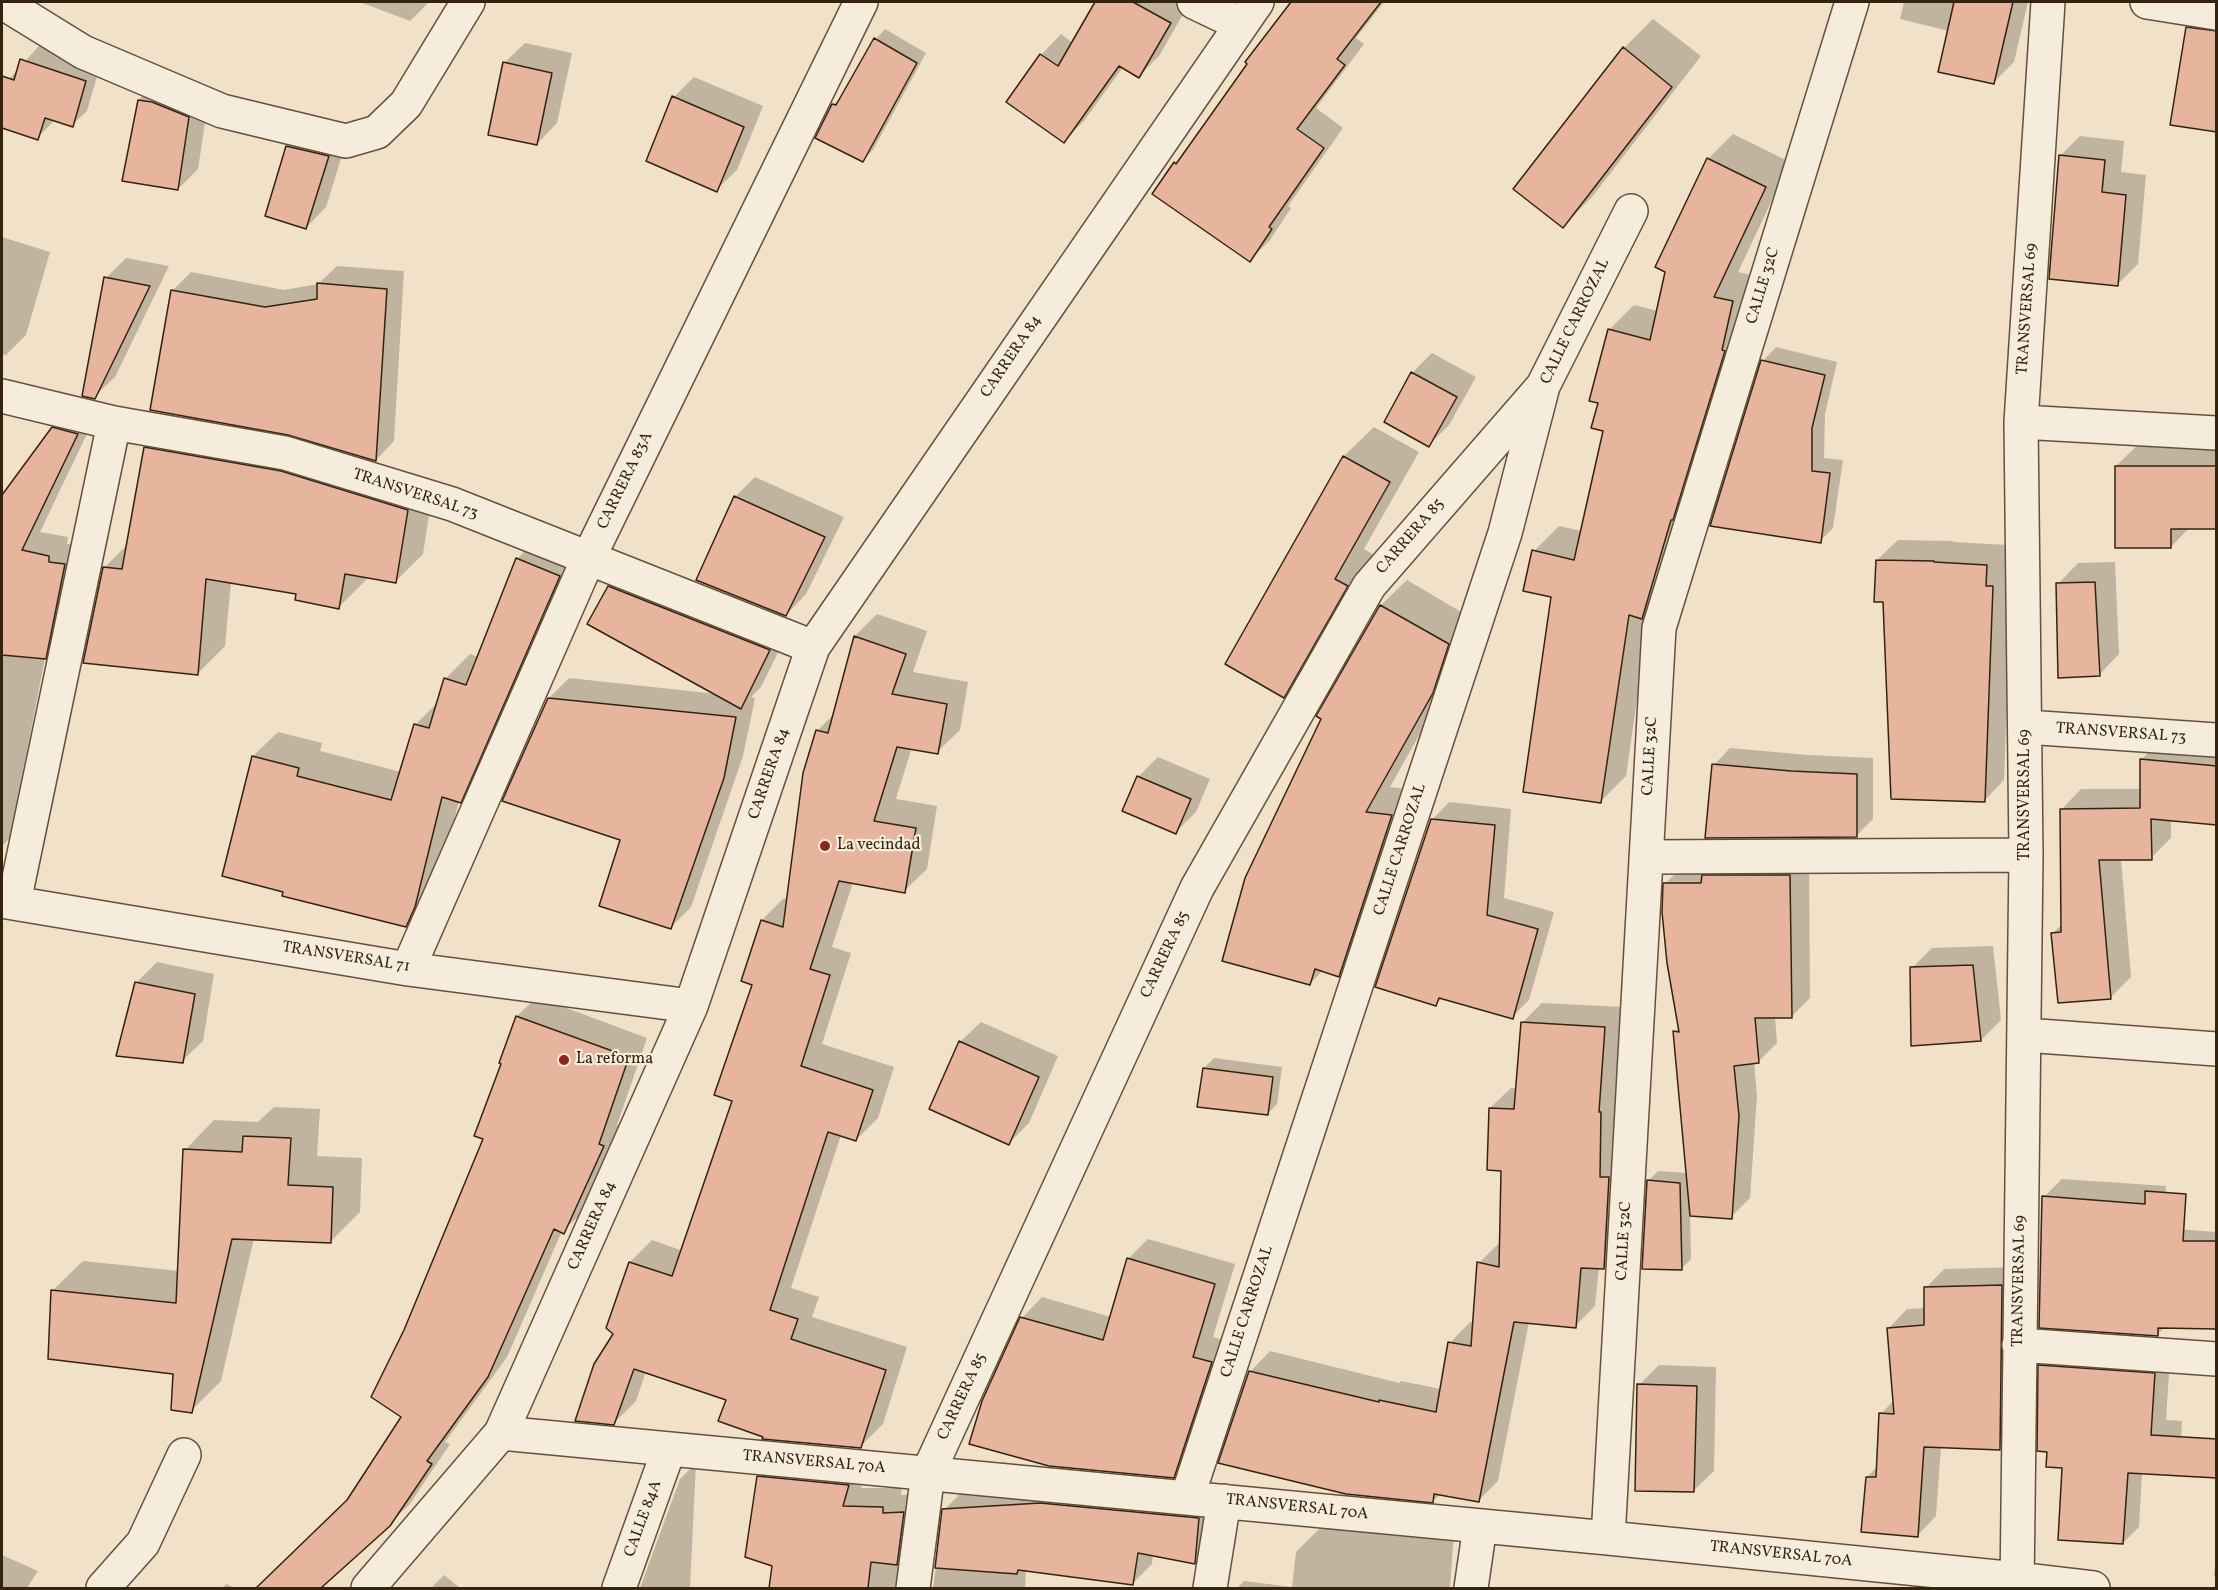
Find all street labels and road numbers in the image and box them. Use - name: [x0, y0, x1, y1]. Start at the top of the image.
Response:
- street label: TRANSVERSAL 69: [2014, 243, 2042, 375]
- street label: CALLE 32C: [1743, 245, 1785, 327]
- street label: CALLE CARROZAL: [1537, 256, 1615, 388]
- street label: CARRERA 84: [977, 312, 1047, 402]
- street label: CARRERA 83A: [594, 429, 658, 533]
- street label: TRANSVERSAL 73: [350, 466, 480, 524]
- street label: CARRERA 85: [1373, 495, 1449, 579]
- street label: CALLE 32C: [1639, 716, 1663, 796]
- street label: TRANSVERSAL 73: [2055, 720, 2187, 748]
- street label: CARRERA 84: [745, 726, 795, 822]
- street label: TRANSVERSAL 69: [2016, 729, 2036, 861]
- street label: CALLE CARROZAL: [1371, 782, 1431, 918]
- street label: CARRERA 85: [1137, 908, 1195, 1002]
- street label: TRANSVERSAL 71: [281, 938, 411, 978]
- street label: CARRERA 84: [565, 1178, 621, 1274]
- street label: CALLE 32C: [1613, 1201, 1637, 1281]
- street label: TRANSVERSAL 69: [2009, 1215, 2031, 1347]
- street label: CALLE CARROZAL: [1218, 1244, 1278, 1380]
- street label: CARRERA 85: [934, 1350, 992, 1444]
- street label: TRANSVERSAL 70A: [742, 1447, 886, 1479]
- street label: CALLE 84A: [621, 1478, 667, 1560]
- street label: TRANSVERSAL 70A: [1225, 1491, 1369, 1525]
- street label: TRANSVERSAL 70A: [1709, 1538, 1853, 1572]

